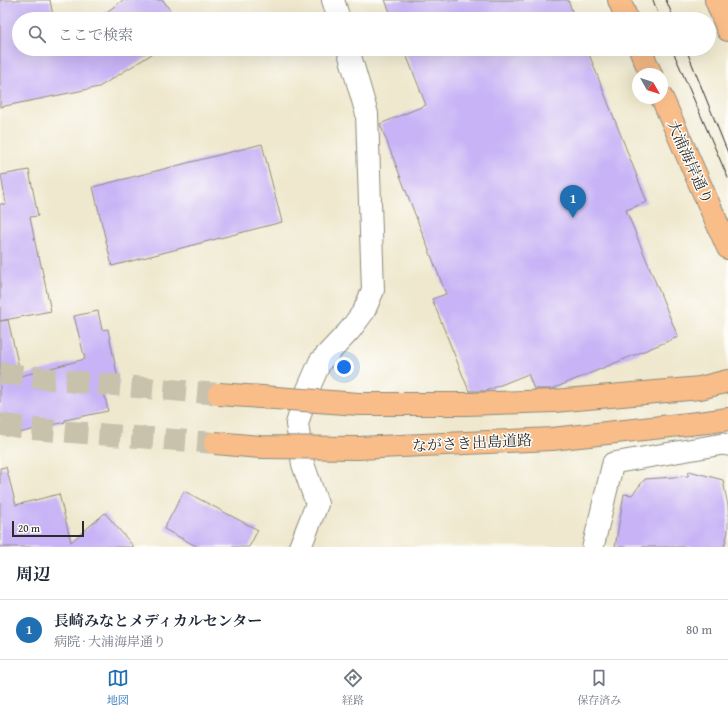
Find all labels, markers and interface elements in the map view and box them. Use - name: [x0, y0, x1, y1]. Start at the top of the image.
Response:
- search box: [12, 12, 716, 56]
- icon: search: [26, 23, 48, 45]
- text: ここで検索: [58, 24, 133, 45]
- north arrow: [632, 68, 668, 104]
- street label: 大浦海岸通り: [663, 116, 718, 207]
- pin: 1: [560, 185, 586, 218]
- your location: [334, 357, 354, 377]
- street label: ながさき出島道路: [411, 429, 532, 456]
- scale bar: [12, 519, 84, 538]
- text: 20 m: [18, 520, 40, 536]
- text: 周辺: [16, 561, 50, 586]
- text: 長崎みなとメディカルセンター: [54, 610, 262, 631]
- text: 1: [26, 620, 32, 639]
- text: 80 m: [686, 620, 712, 639]
- text: 病院 · 大浦海岸通り: [54, 632, 166, 651]
- tab: 地図: [107, 667, 129, 708]
- tab: 経路: [342, 667, 364, 708]
- tab: 保存済み: [577, 667, 621, 708]

